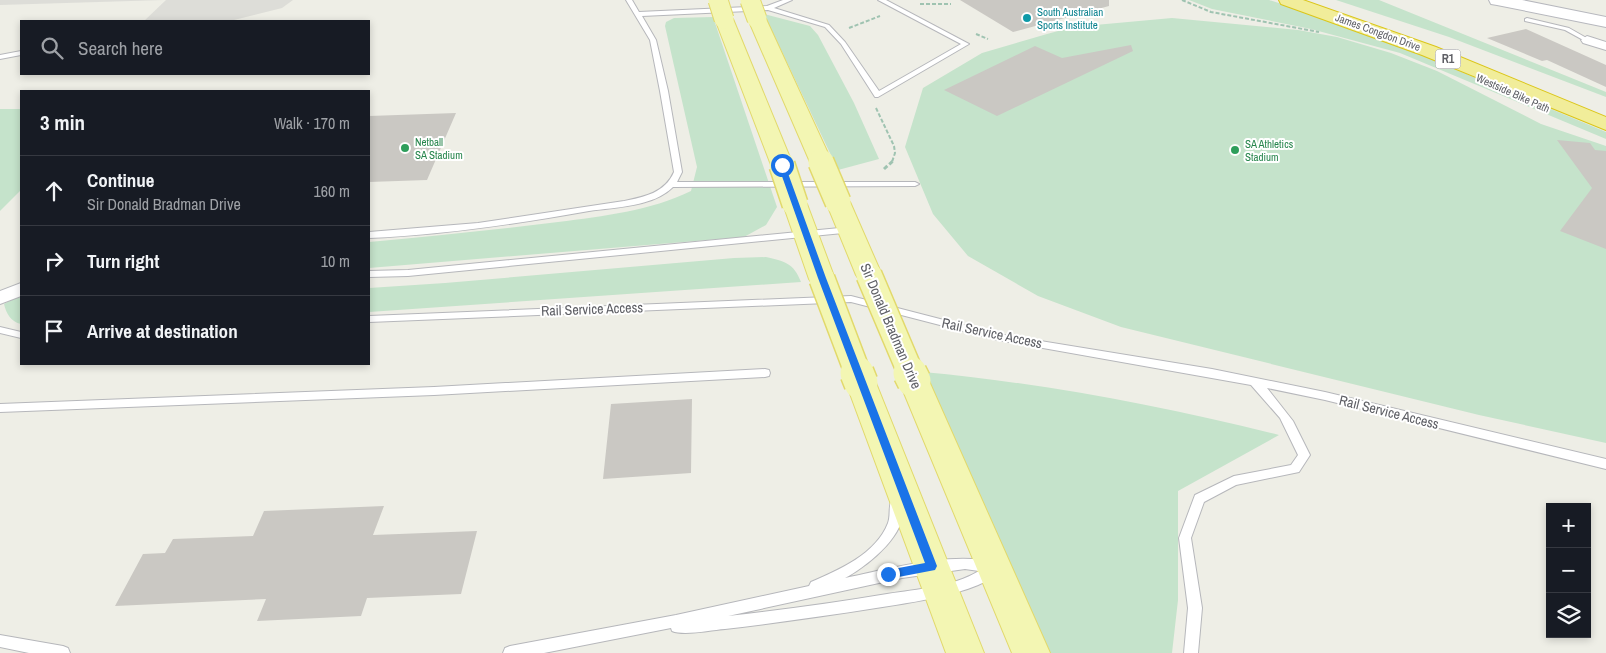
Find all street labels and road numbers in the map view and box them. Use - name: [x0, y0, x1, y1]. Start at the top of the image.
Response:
- street label: James Congdon Drive: [1333, 10, 1423, 54]
- road number: R1: [1436, 50, 1460, 68]
- street label: Westside Bike Path: [1474, 71, 1552, 115]
- street label: Sir Donald Bradman Drive: [856, 261, 926, 391]
- street label: Rail Service Access: [541, 298, 644, 320]
- street label: Rail Service Access: [940, 314, 1044, 352]
- street label: Rail Service Access: [1337, 391, 1441, 433]

